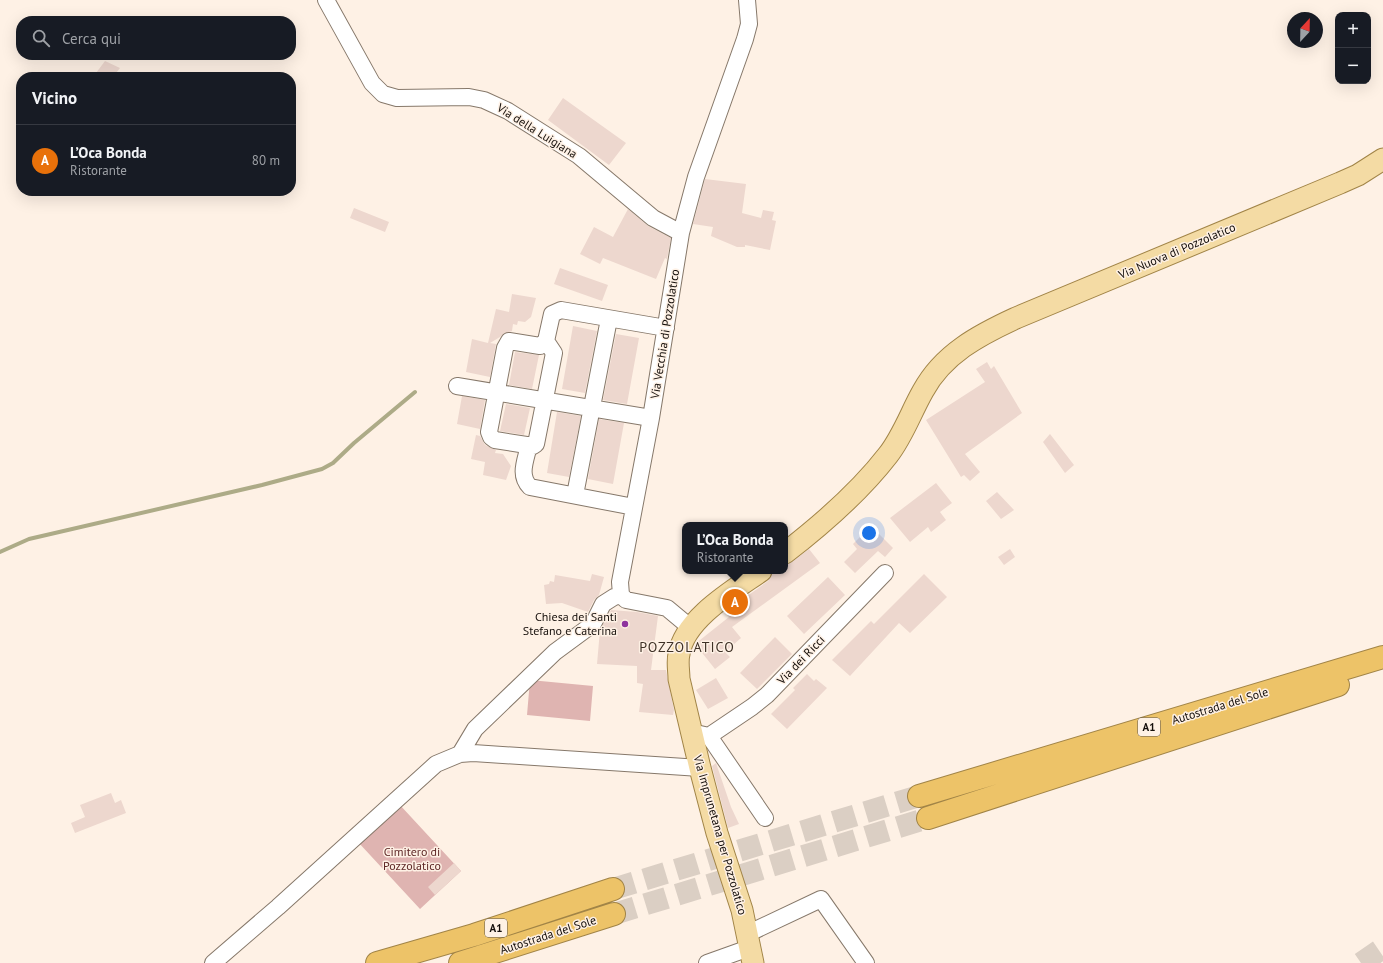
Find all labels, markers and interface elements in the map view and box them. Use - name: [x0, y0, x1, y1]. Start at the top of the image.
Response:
- north arrow: [1287, 12, 1323, 48]
- map controls: [1335, 12, 1371, 84]
- button: +: [1335, 12, 1371, 48]
- search box: [16, 16, 296, 60]
- icon: search: [30, 27, 52, 49]
- text: Cerca qui: [62, 29, 121, 48]
- button: −: [1335, 48, 1371, 84]
- text: Vicino: [32, 87, 77, 109]
- street label: Via della Luigiana: [494, 99, 580, 161]
- text: L’Oca Bonda: [70, 143, 147, 162]
- text: A: [41, 152, 49, 169]
- text: 80 m: [252, 152, 280, 169]
- text: Ristorante: [70, 162, 127, 179]
- street label: Via Nuova di Pozzolatico: [1115, 219, 1238, 282]
- street label: Via Vecchia di Pozzolatico: [647, 268, 682, 401]
- popup: [682, 522, 788, 574]
- your location: [859, 523, 879, 543]
- text: L’Oca Bonda: [697, 530, 773, 549]
- text: Ristorante: [697, 549, 753, 566]
- pin: A: [722, 587, 748, 617]
- place label: Chiesa dei Santi Stefano e Caterina: [523, 609, 617, 638]
- marker: Chiesa dei Santi Stefano e Caterina: [620, 619, 630, 629]
- street label: Via dei Ricci: [773, 632, 828, 688]
- district label: POZZOLATICO: [639, 638, 735, 656]
- street label: Autostrada del Sole: [1170, 684, 1270, 727]
- road number: A1: [1138, 718, 1160, 736]
- street label: Via Imprunetana per Pozzolatico: [690, 752, 751, 916]
- park label: Cimitero di Pozzolatico: [383, 844, 441, 873]
- street label: Autostrada del Sole: [498, 912, 598, 957]
- road number: A1: [485, 919, 507, 937]

